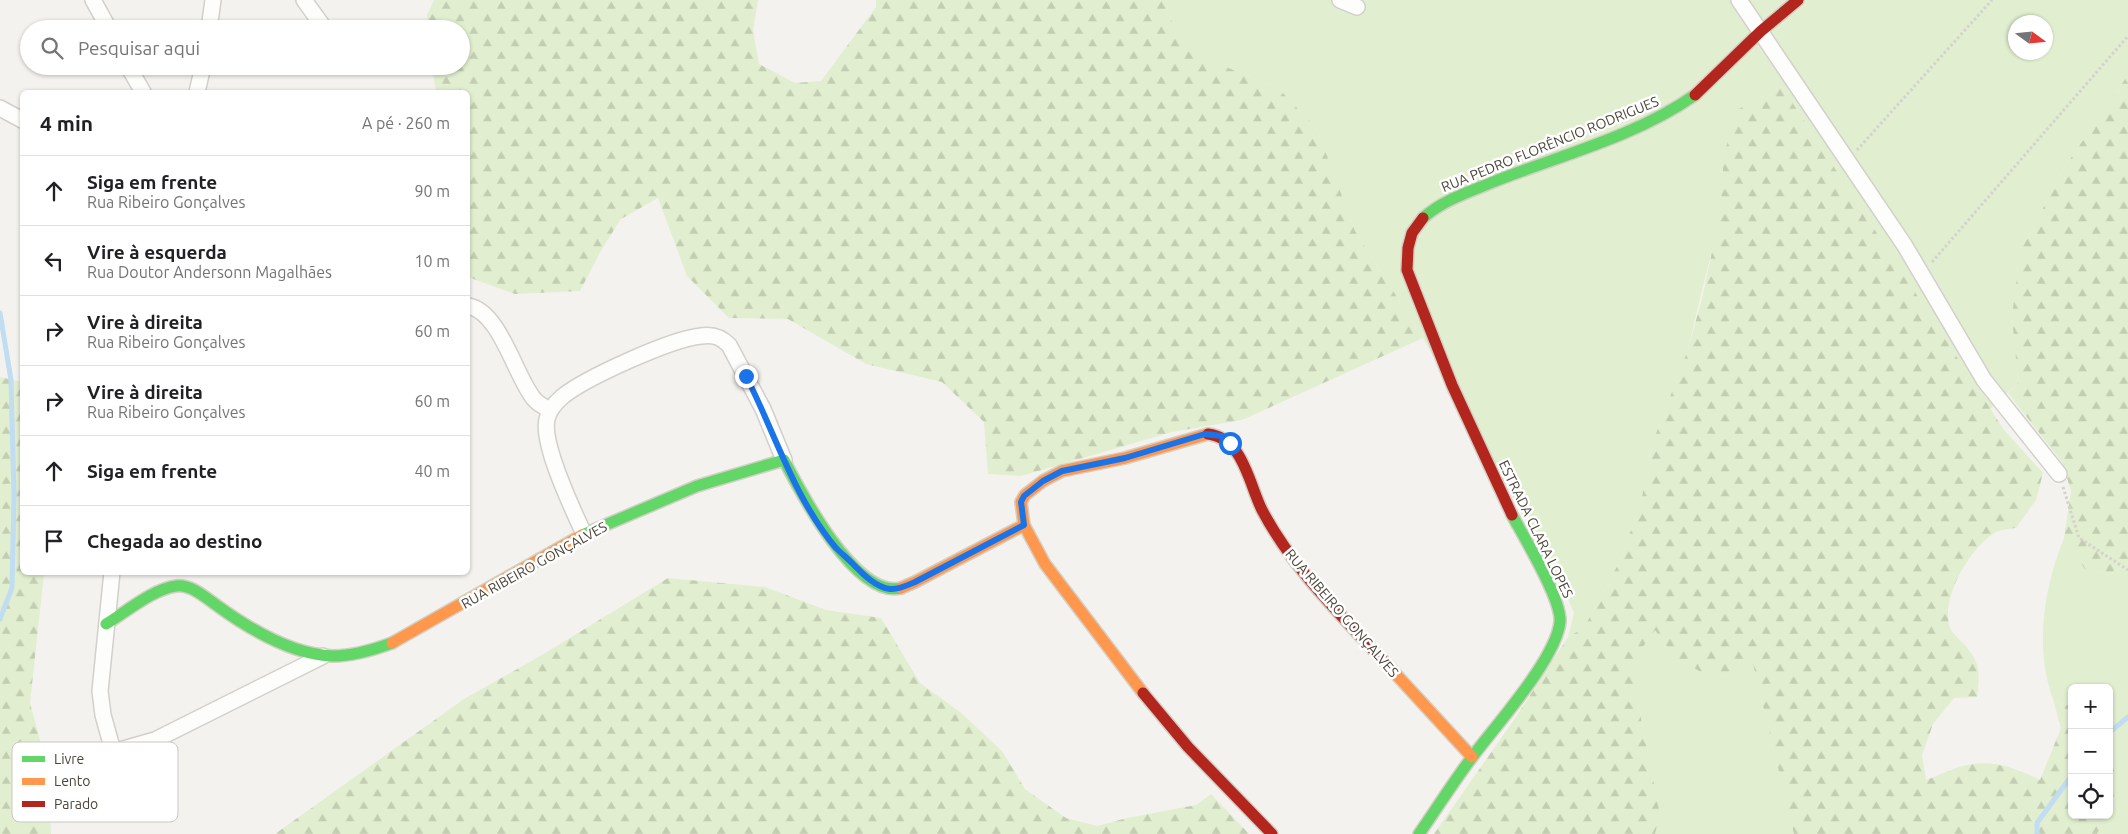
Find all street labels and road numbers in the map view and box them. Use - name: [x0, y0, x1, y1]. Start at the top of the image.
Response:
- street label: RUA PEDRO FLORÊNCIO RODRIGUES: [1439, 92, 1661, 195]
- street label: ESTRADA CLARA LOPES: [1496, 458, 1576, 600]
- street label: RUA RIBEIRO GONÇALVES: [458, 518, 610, 612]
- street label: RUA RIBEIRO GONÇALVES: [1282, 546, 1402, 680]

